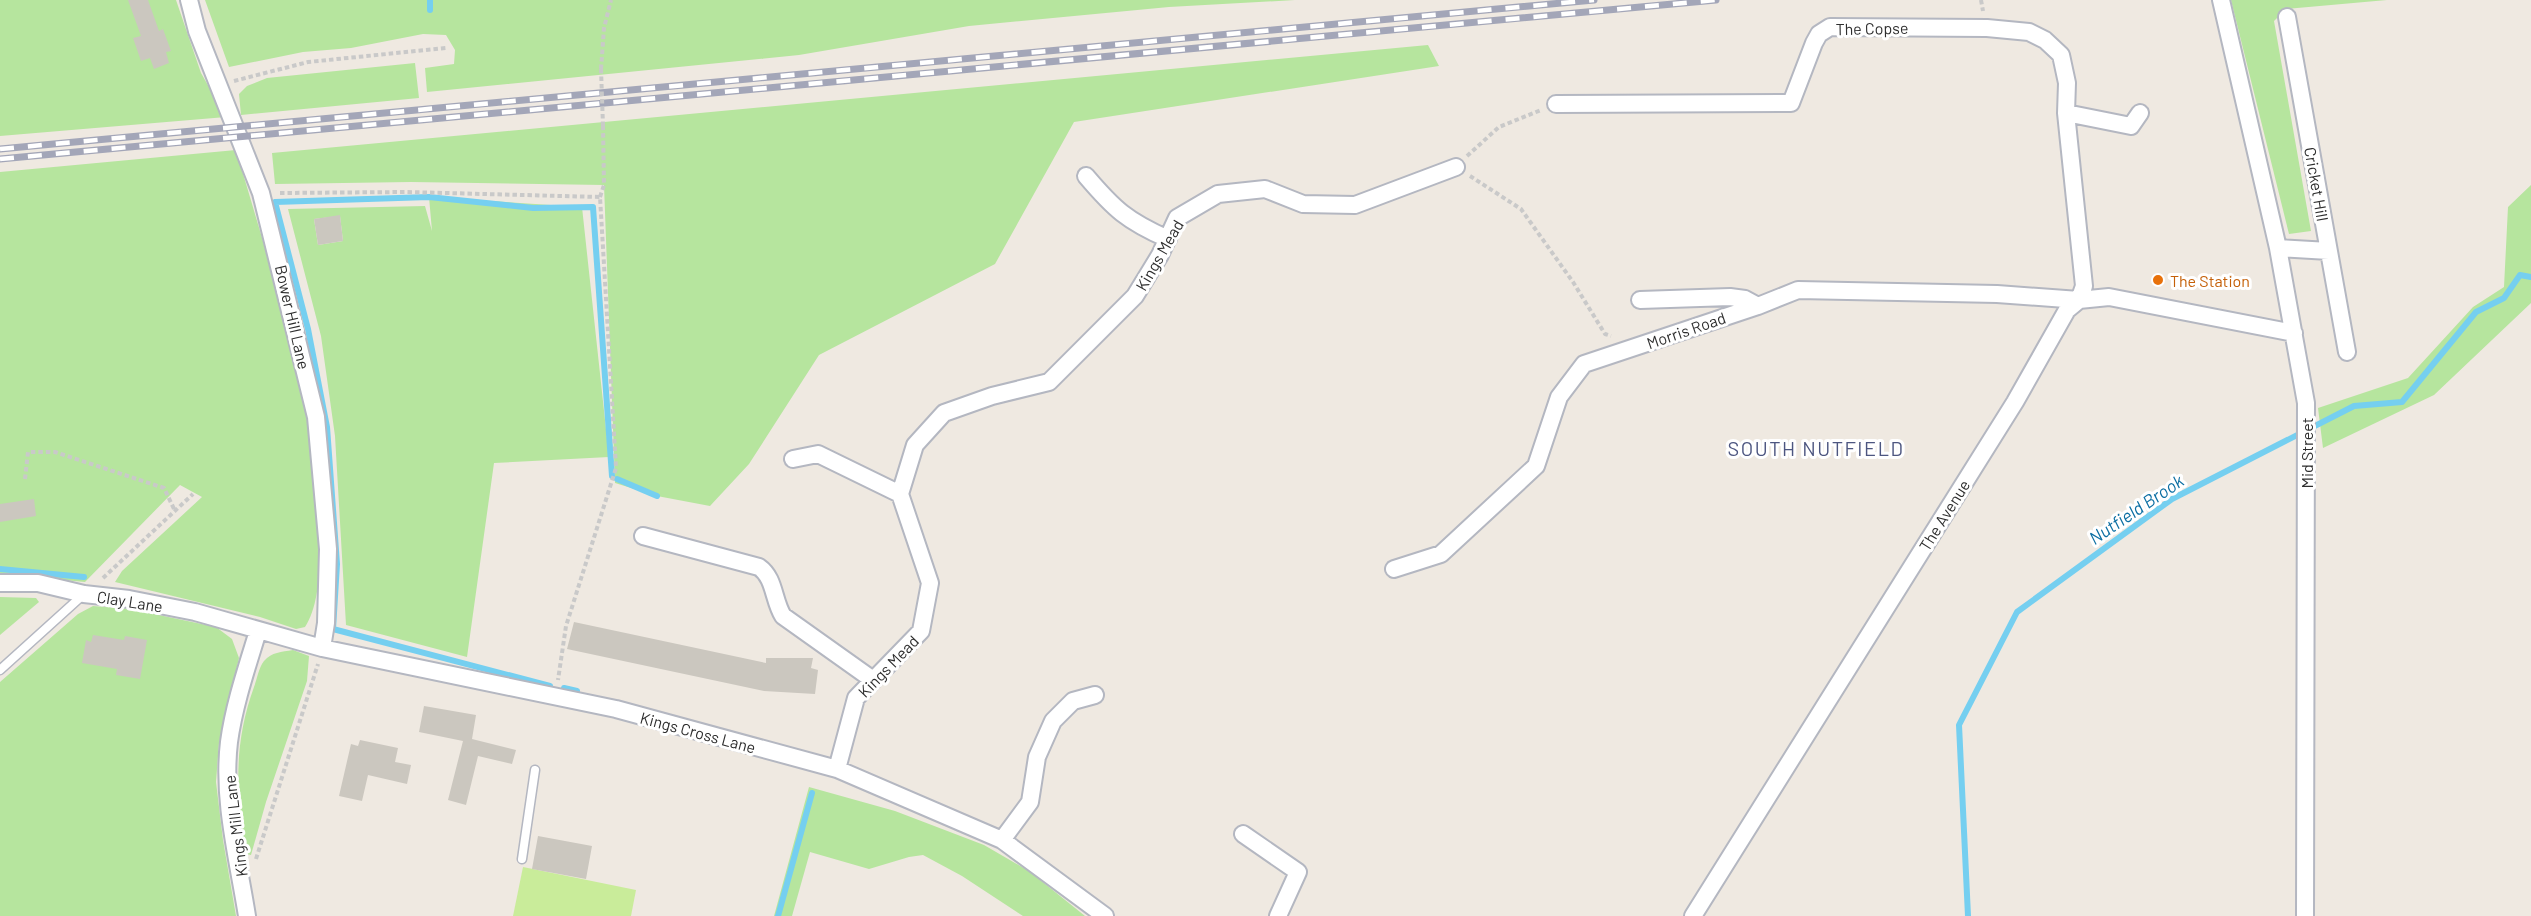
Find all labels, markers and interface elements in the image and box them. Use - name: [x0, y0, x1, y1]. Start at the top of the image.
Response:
- street label: The Copse: [1835, 18, 1909, 38]
- street label: Cricket Hill: [2301, 145, 2333, 223]
- street label: Kings Mead: [1131, 216, 1187, 294]
- street label: Bower Hill Lane: [272, 263, 314, 371]
- place label: The Station: [2170, 271, 2250, 290]
- marker: The Station: [2151, 273, 2165, 287]
- street label: Morris Road: [1644, 308, 1728, 352]
- street label: Mid Street: [2297, 417, 2316, 489]
- district label: SOUTH NUTFIELD: [1728, 436, 1904, 460]
- water label: Nutfield Brook: [2084, 469, 2188, 549]
- street label: The Avenue: [1915, 476, 1973, 554]
- street label: Clay Lane: [96, 586, 164, 616]
- street label: Kings Mead: [854, 631, 922, 701]
- street label: Kings Cross Lane: [638, 707, 758, 757]
- street label: Kings Mill Lane: [219, 774, 251, 878]

